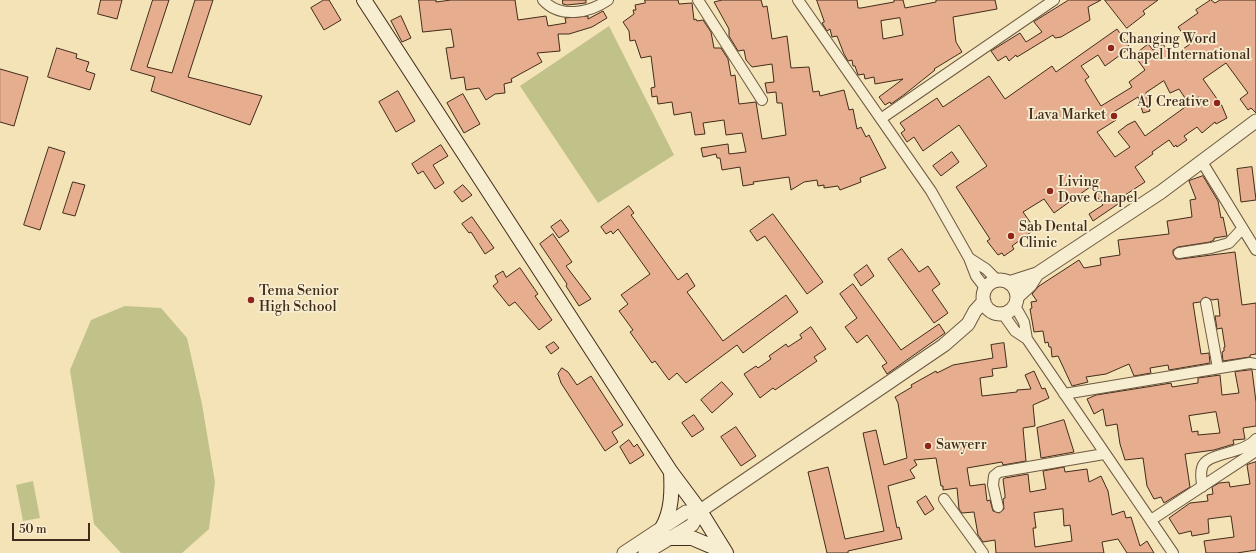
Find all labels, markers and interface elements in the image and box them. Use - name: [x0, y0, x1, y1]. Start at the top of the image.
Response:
- place label: Changing Word Chapel International: [1119, 32, 1251, 64]
- marker: Changing Word Chapel International: [1106, 43, 1116, 53]
- place label: AJ Creative: [1137, 95, 1209, 111]
- marker: AJ Creative: [1212, 98, 1222, 108]
- place label: Lava Market: [1028, 108, 1106, 124]
- marker: Lava Market: [1109, 111, 1119, 121]
- place label: Living Dove Chapel: [1058, 175, 1138, 208]
- marker: Living Dove Chapel: [1045, 186, 1055, 196]
- place label: Sab Dental Clinic: [1019, 220, 1088, 252]
- marker: Sab Dental Clinic: [1006, 231, 1016, 241]
- place label: Tema Senior High School: [259, 284, 339, 316]
- marker: Tema Senior High School: [246, 295, 256, 305]
- place label: Sawyerr: [936, 438, 987, 454]
- marker: Sawyerr: [923, 441, 933, 451]
- scale bar: [14, 515, 92, 541]
- text: 50 m: [19, 522, 47, 537]

